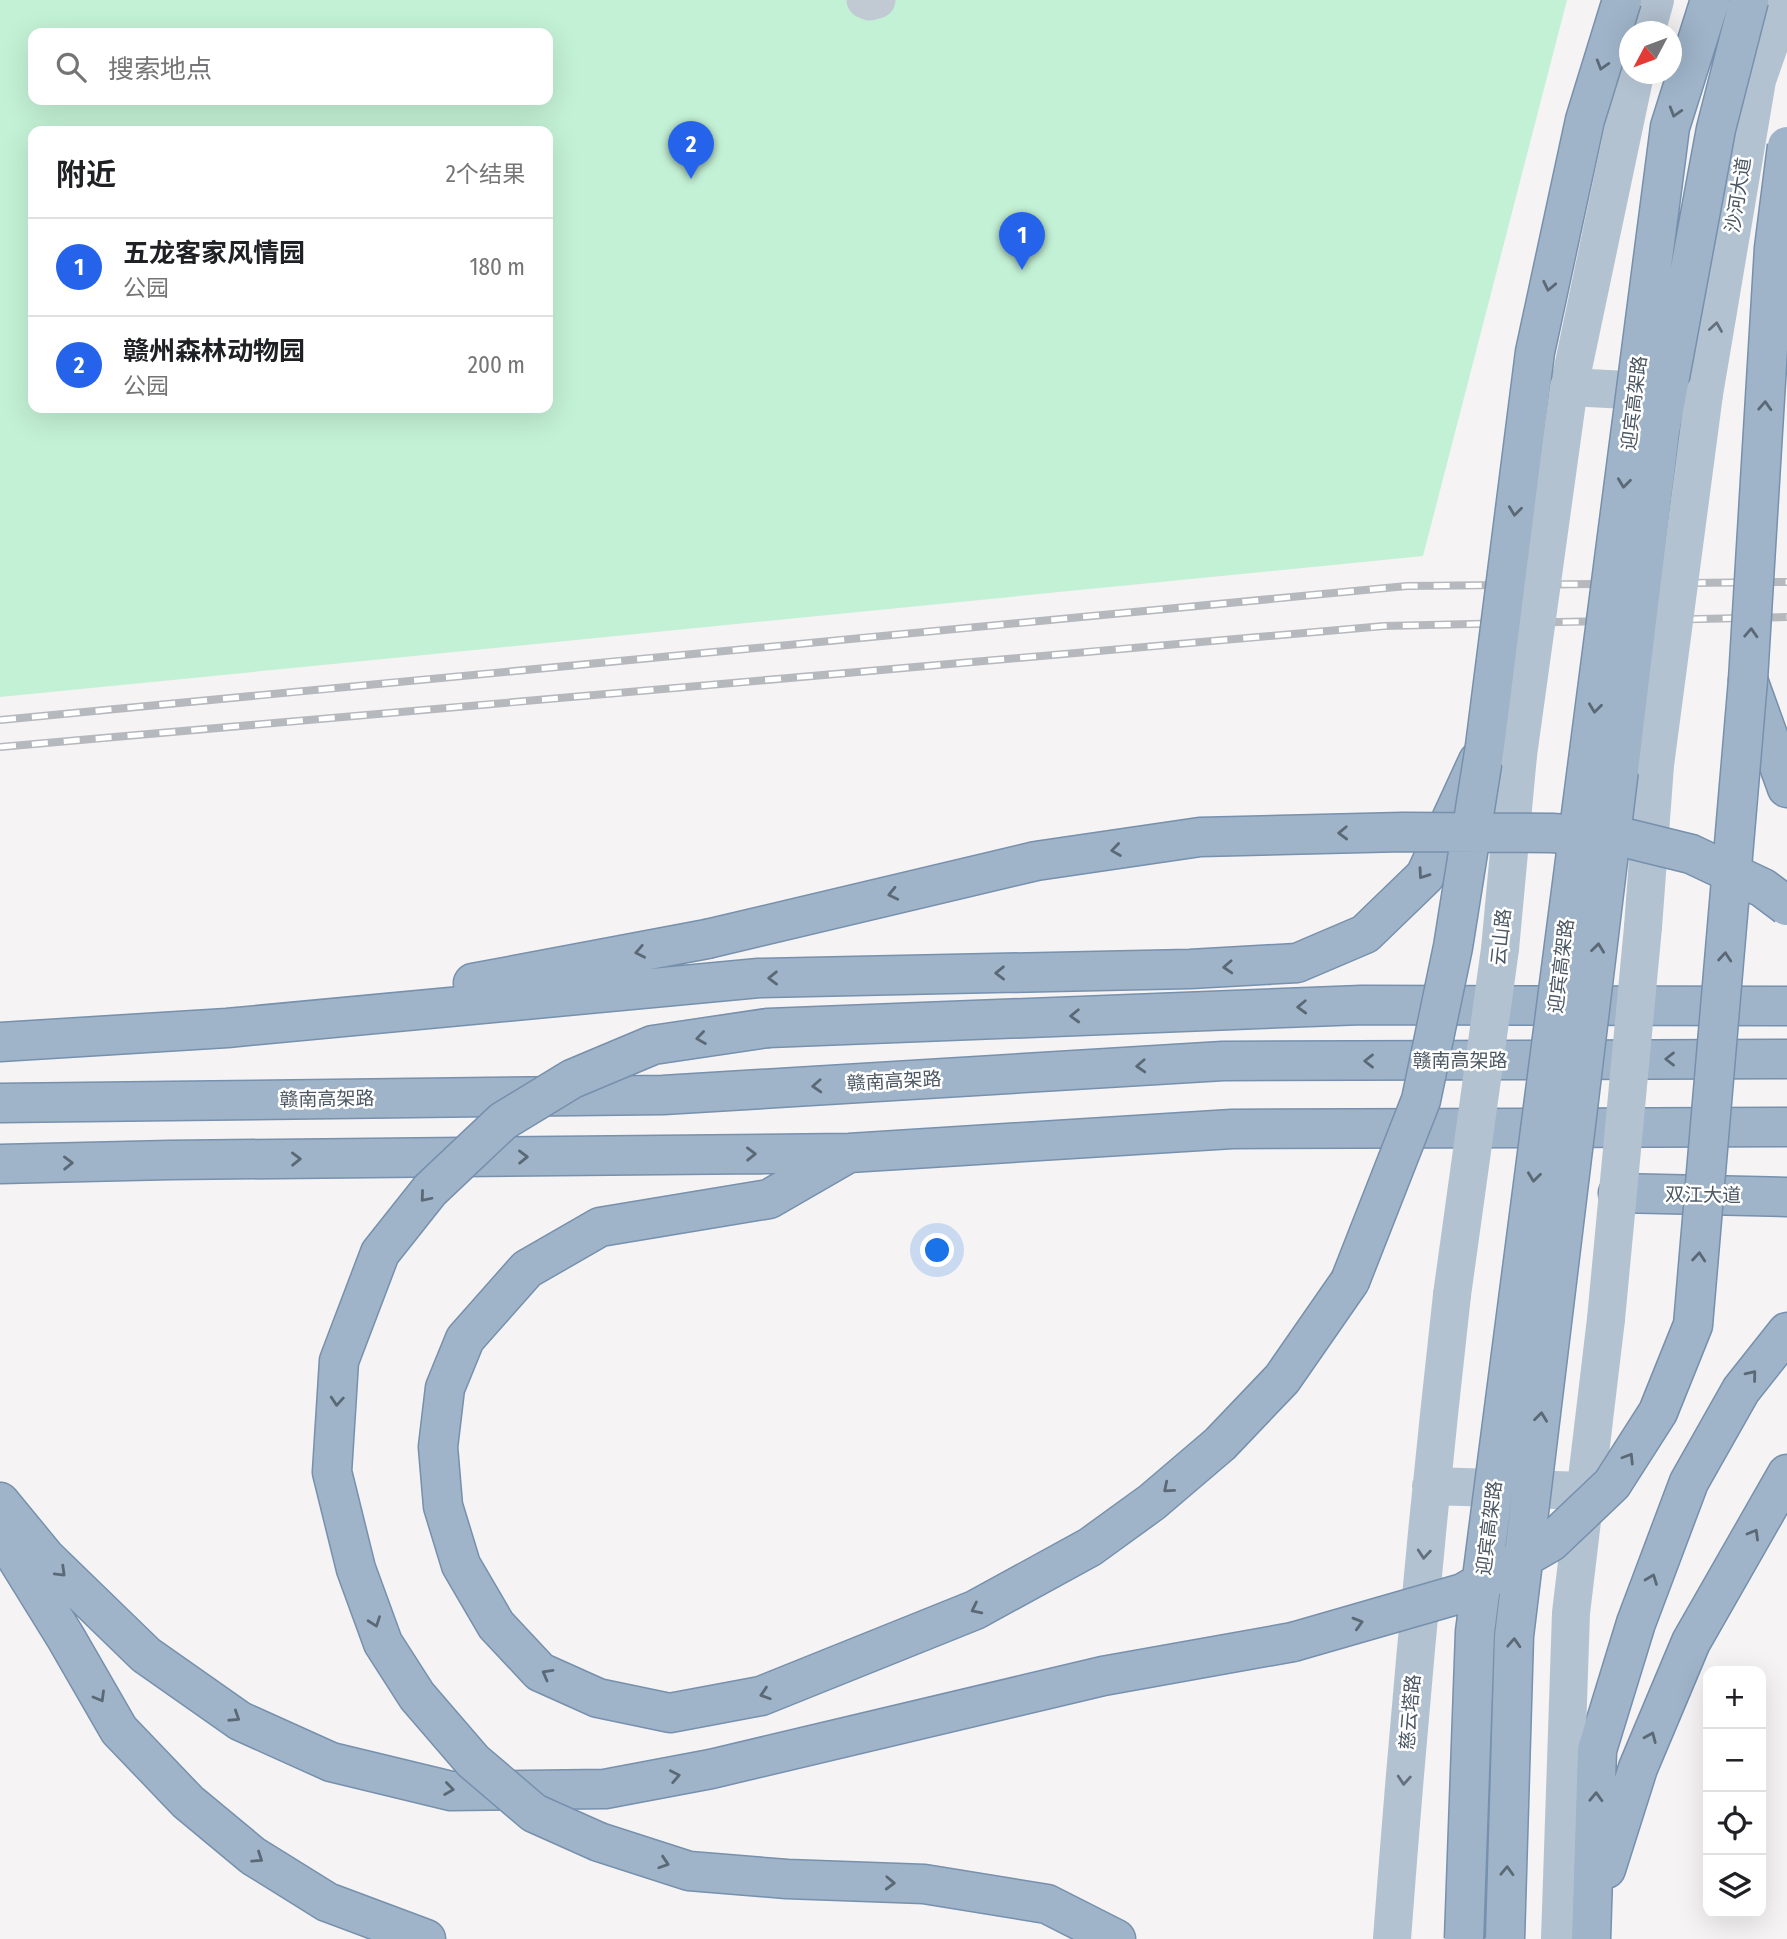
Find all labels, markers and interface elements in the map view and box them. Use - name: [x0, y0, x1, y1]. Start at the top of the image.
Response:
- north arrow: [1619, 21, 1682, 84]
- search box: [28, 28, 553, 105]
- icon: search: [52, 48, 90, 86]
- text: 搜索地点: [108, 54, 212, 85]
- one-way arrow: [1595, 59, 1610, 71]
- one-way arrow: [1668, 106, 1683, 118]
- pin: 2: [668, 121, 714, 179]
- street label: 沙河大道: [1721, 156, 1755, 234]
- text: 附近: [56, 157, 116, 193]
- text: 2个结果: [446, 160, 525, 188]
- pin: 1: [999, 212, 1045, 270]
- text: 五龙客家风情园: [123, 238, 305, 269]
- text: 1: [74, 253, 84, 281]
- text: 180 m: [469, 253, 525, 281]
- text: 公园: [123, 274, 169, 302]
- one-way arrow: [1543, 280, 1558, 292]
- one-way arrow: [1708, 321, 1723, 333]
- text: 赣州森林动物园: [123, 336, 305, 367]
- text: 2: [74, 351, 84, 379]
- text: 200 m: [468, 351, 525, 379]
- street label: 迎宾高架路: [1617, 354, 1651, 452]
- text: 公园: [123, 372, 169, 400]
- one-way arrow: [1757, 400, 1772, 411]
- one-way arrow: [1616, 477, 1631, 488]
- one-way arrow: [1507, 505, 1522, 517]
- one-way arrow: [1744, 627, 1759, 638]
- one-way arrow: [1587, 702, 1602, 714]
- one-way arrow: [1337, 826, 1348, 841]
- one-way arrow: [1110, 842, 1122, 857]
- one-way arrow: [1419, 866, 1431, 879]
- one-way arrow: [887, 886, 899, 900]
- street label: 云山路: [1487, 907, 1515, 967]
- street label: 迎宾高架路: [1544, 917, 1578, 1015]
- one-way arrow: [634, 943, 646, 958]
- one-way arrow: [1590, 943, 1605, 954]
- one-way arrow: [1717, 952, 1732, 963]
- one-way arrow: [1222, 959, 1233, 974]
- one-way arrow: [994, 965, 1005, 981]
- one-way arrow: [767, 970, 778, 985]
- one-way arrow: [1297, 1000, 1308, 1015]
- one-way arrow: [1069, 1009, 1080, 1024]
- one-way arrow: [695, 1030, 706, 1045]
- street label: 赣南高架路: [1412, 1049, 1508, 1072]
- one-way arrow: [1664, 1051, 1675, 1067]
- one-way arrow: [1363, 1053, 1374, 1069]
- one-way arrow: [1136, 1058, 1147, 1073]
- street label: 赣南高架路: [846, 1067, 942, 1095]
- one-way arrow: [811, 1078, 822, 1093]
- street label: 赣南高架路: [279, 1087, 375, 1111]
- one-way arrow: [746, 1146, 756, 1162]
- one-way arrow: [518, 1149, 529, 1164]
- one-way arrow: [291, 1151, 301, 1167]
- one-way arrow: [63, 1155, 74, 1170]
- one-way arrow: [1527, 1171, 1542, 1183]
- street label: 双江大道: [1665, 1183, 1741, 1207]
- one-way arrow: [421, 1188, 433, 1201]
- your location: [920, 1233, 954, 1267]
- one-way arrow: [1691, 1251, 1706, 1262]
- one-way arrow: [1744, 1371, 1757, 1383]
- one-way arrow: [329, 1395, 344, 1406]
- one-way arrow: [1533, 1412, 1548, 1423]
- one-way arrow: [1620, 1453, 1633, 1466]
- street label: 迎宾高架路: [1472, 1479, 1506, 1577]
- one-way arrow: [1163, 1480, 1176, 1492]
- one-way arrow: [1746, 1529, 1759, 1542]
- one-way arrow: [1417, 1548, 1432, 1560]
- one-way arrow: [52, 1563, 65, 1576]
- one-way arrow: [1644, 1573, 1658, 1585]
- one-way arrow: [971, 1601, 983, 1615]
- one-way arrow: [367, 1615, 381, 1627]
- one-way arrow: [1352, 1616, 1364, 1631]
- one-way arrow: [1507, 1638, 1522, 1649]
- map controls: [1703, 1666, 1766, 1918]
- button: +: [1703, 1666, 1766, 1729]
- one-way arrow: [541, 1669, 554, 1682]
- street label: 慈云塔路: [1395, 1673, 1425, 1751]
- one-way arrow: [760, 1686, 772, 1700]
- one-way arrow: [92, 1690, 105, 1703]
- one-way arrow: [227, 1708, 240, 1721]
- button: −: [1703, 1729, 1766, 1792]
- one-way arrow: [1643, 1731, 1657, 1743]
- one-way arrow: [669, 1769, 681, 1784]
- one-way arrow: [1397, 1775, 1412, 1786]
- one-way arrow: [443, 1781, 455, 1796]
- one-way arrow: [1588, 1792, 1603, 1803]
- button: locate: [1703, 1792, 1766, 1855]
- one-way arrow: [250, 1850, 263, 1862]
- one-way arrow: [658, 1855, 670, 1869]
- button: layers: [1703, 1855, 1766, 1918]
- one-way arrow: [1499, 1865, 1515, 1876]
- one-way arrow: [885, 1875, 896, 1890]

